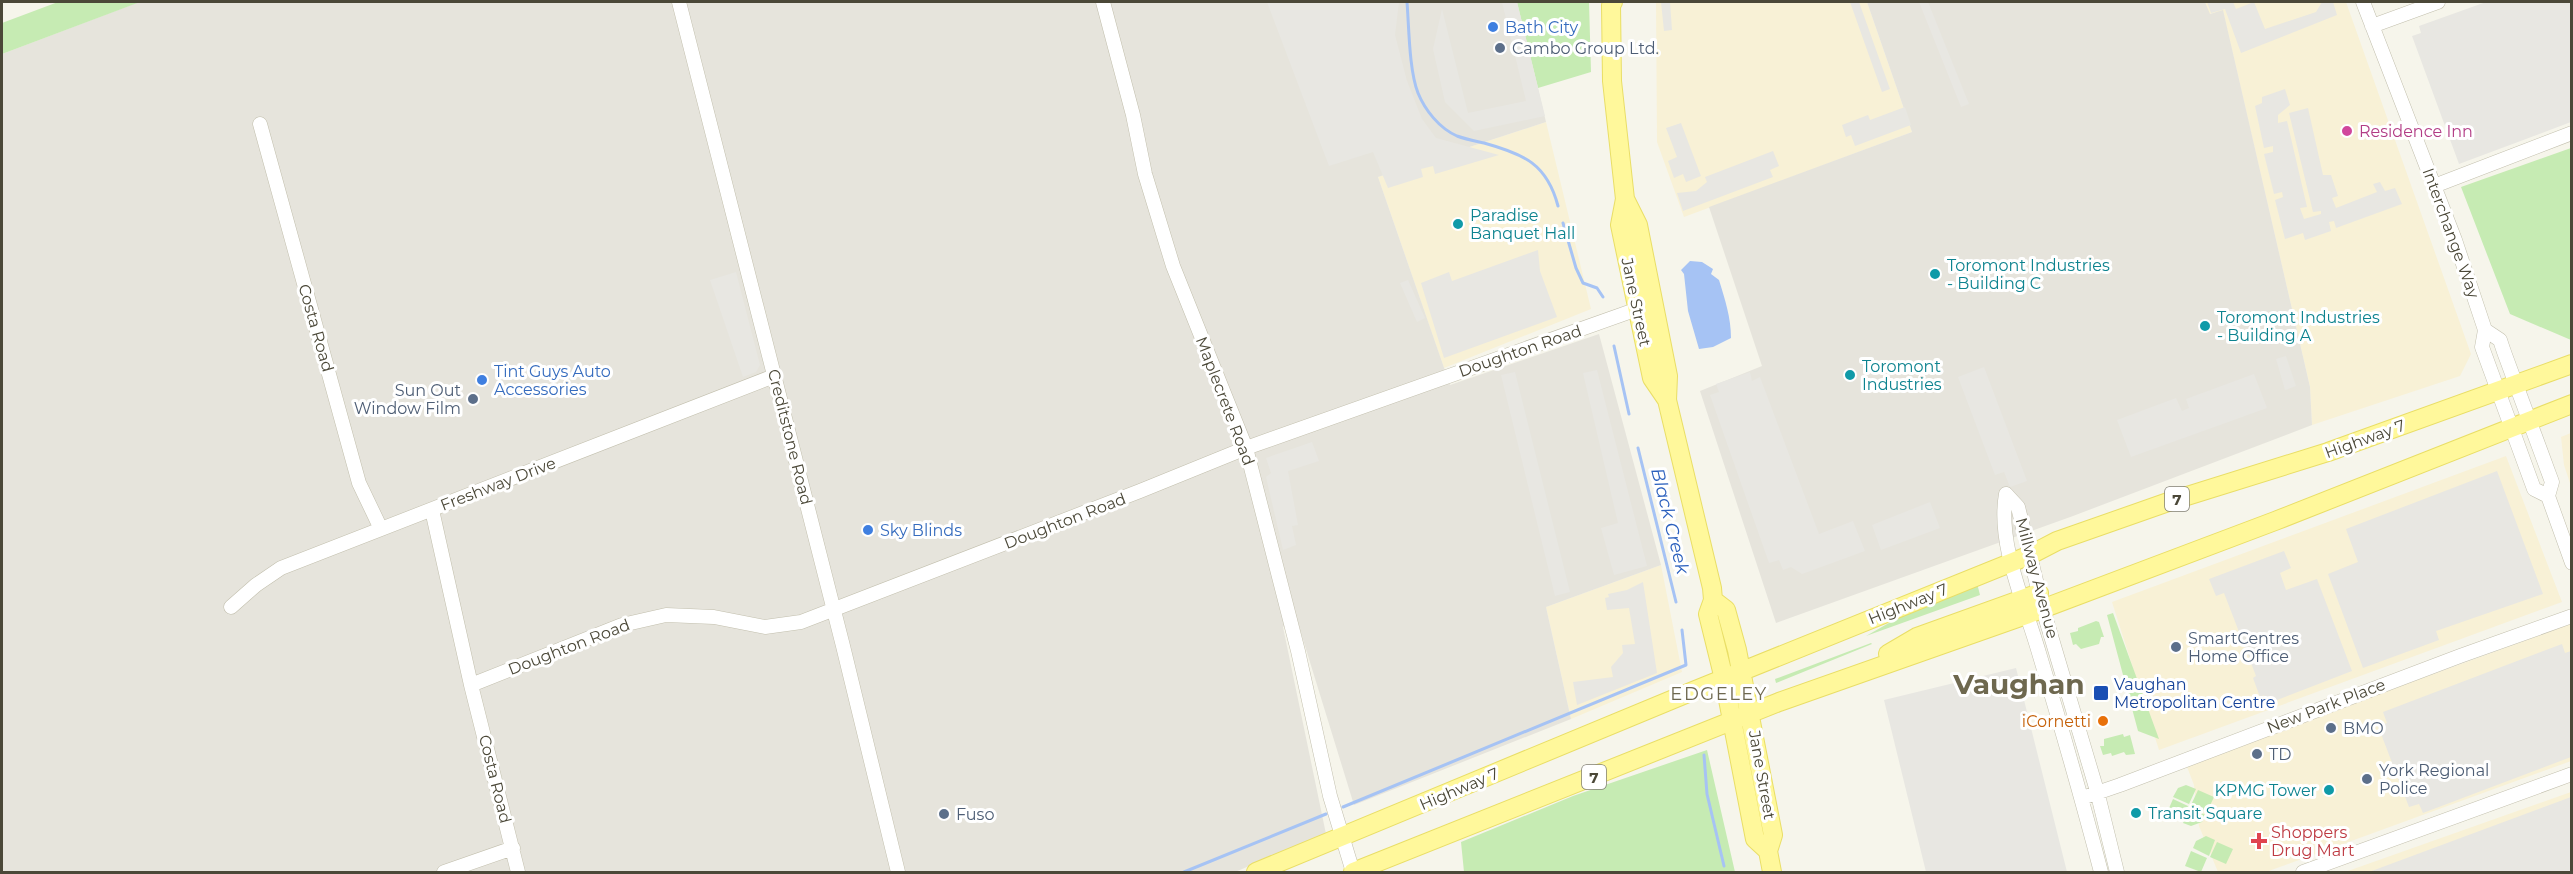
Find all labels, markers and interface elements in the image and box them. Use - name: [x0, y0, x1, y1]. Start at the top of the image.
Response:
- place label: Bath City: [1505, 18, 1578, 37]
- marker: Bath City: [1486, 20, 1500, 34]
- place label: Cambo Group Ltd.: [1512, 39, 1659, 58]
- marker: Cambo Group Ltd.: [1493, 41, 1507, 55]
- place label: Residence Inn: [2359, 122, 2473, 141]
- marker: Residence Inn: [2340, 124, 2354, 138]
- street label: Interchange Way: [2419, 165, 2483, 301]
- place label: Paradise Banquet Hall: [1470, 206, 1575, 243]
- marker: Paradise Banquet Hall: [1451, 217, 1465, 231]
- street label: Jane Street: [1617, 255, 1655, 349]
- place label: Toromont Industries - Building C: [1947, 256, 2110, 293]
- marker: Toromont Industries - Building C: [1928, 267, 1942, 281]
- street label: Costa Road: [294, 282, 338, 374]
- place label: Toromont Industries - Building A: [2217, 308, 2380, 345]
- marker: Toromont Industries - Building A: [2198, 319, 2212, 333]
- street label: Doughton Road: [1456, 321, 1584, 381]
- street label: Maplecrete Road: [1192, 334, 1258, 468]
- place label: Toromont Industries: [1862, 357, 1942, 394]
- place label: Tint Guys Auto Accessories: [494, 362, 611, 399]
- street label: Creditstone Road: [764, 367, 816, 507]
- marker: Toromont Industries: [1843, 368, 1857, 382]
- marker: Tint Guys Auto Accessories: [475, 373, 489, 387]
- place label: Sun Out Window Film: [354, 381, 461, 418]
- marker: Sun Out Window Film: [466, 392, 480, 406]
- street label: Highway 7: [2322, 416, 2408, 462]
- street label: Freshway Drive: [438, 453, 558, 515]
- water label: Black Creek: [1646, 466, 1694, 578]
- road number: 7: [2165, 487, 2189, 511]
- street label: Doughton Road: [1001, 489, 1129, 553]
- street label: Millway Avenue: [2012, 515, 2062, 641]
- place label: Sky Blinds: [880, 521, 962, 540]
- marker: Sky Blinds: [861, 523, 875, 537]
- street label: Highway 7: [1865, 579, 1951, 629]
- street label: Doughton Road: [505, 615, 633, 679]
- place label: SmartCentres Home Office: [2188, 629, 2299, 666]
- marker: SmartCentres Home Office: [2169, 640, 2183, 654]
- district label: Vaughan: [1952, 667, 2085, 701]
- place label: Vaughan Metropolitan Centre: [2114, 675, 2276, 712]
- street label: New Park Place: [2264, 675, 2388, 737]
- district label: EDGELEY: [1670, 683, 1768, 705]
- marker: Vaughan Metropolitan Centre: [2092, 684, 2110, 702]
- place label: iCornetti: [2022, 712, 2091, 731]
- marker: iCornetti: [2096, 714, 2110, 728]
- place label: BMO: [2343, 719, 2384, 738]
- marker: BMO: [2324, 721, 2338, 735]
- street label: Jane Street: [1745, 728, 1779, 822]
- street label: Costa Road: [475, 733, 515, 825]
- place label: TD: [2269, 745, 2291, 764]
- marker: TD: [2250, 747, 2264, 761]
- place label: York Regional Police: [2379, 761, 2489, 798]
- street label: Highway 7: [1417, 764, 1501, 814]
- road number: 7: [1582, 765, 1606, 789]
- marker: York Regional Police: [2360, 772, 2374, 786]
- place label: KPMG Tower: [2214, 781, 2317, 800]
- marker: KPMG Tower: [2322, 783, 2336, 797]
- place label: Transit Square: [2148, 804, 2262, 823]
- place label: Fuso: [956, 805, 994, 824]
- marker: Transit Square: [2129, 806, 2143, 820]
- marker: Fuso: [937, 807, 951, 821]
- place label: Shoppers Drug Mart: [2271, 823, 2355, 860]
- marker: Shoppers Drug Mart: [2252, 834, 2266, 848]

